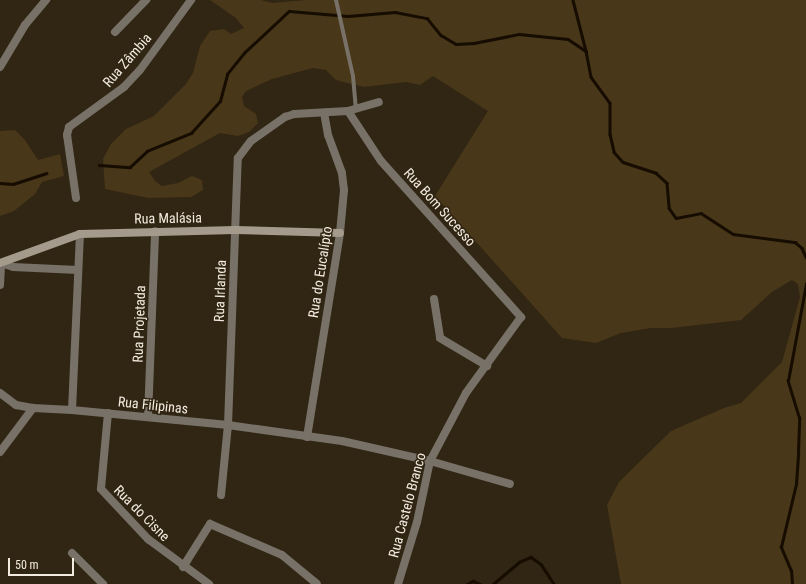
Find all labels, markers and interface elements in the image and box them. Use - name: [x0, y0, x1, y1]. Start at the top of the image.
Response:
- street label: Rua Zâmbia: [99, 30, 155, 90]
- street label: Rua Bom Sucesso: [401, 164, 479, 250]
- street label: Rua Malásia: [134, 209, 202, 227]
- street label: Rua do Eucalípto: [304, 225, 336, 319]
- street label: Rua Irlanda: [211, 260, 229, 322]
- street label: Rua Projetada: [129, 285, 149, 363]
- street label: Rua Filipinas: [117, 393, 189, 417]
- street label: Rua Castelo Branco: [385, 451, 429, 559]
- street label: Rua do Cisne: [111, 482, 173, 544]
- scale bar: [10, 550, 76, 576]
- text: 50 m: [15, 558, 39, 572]

